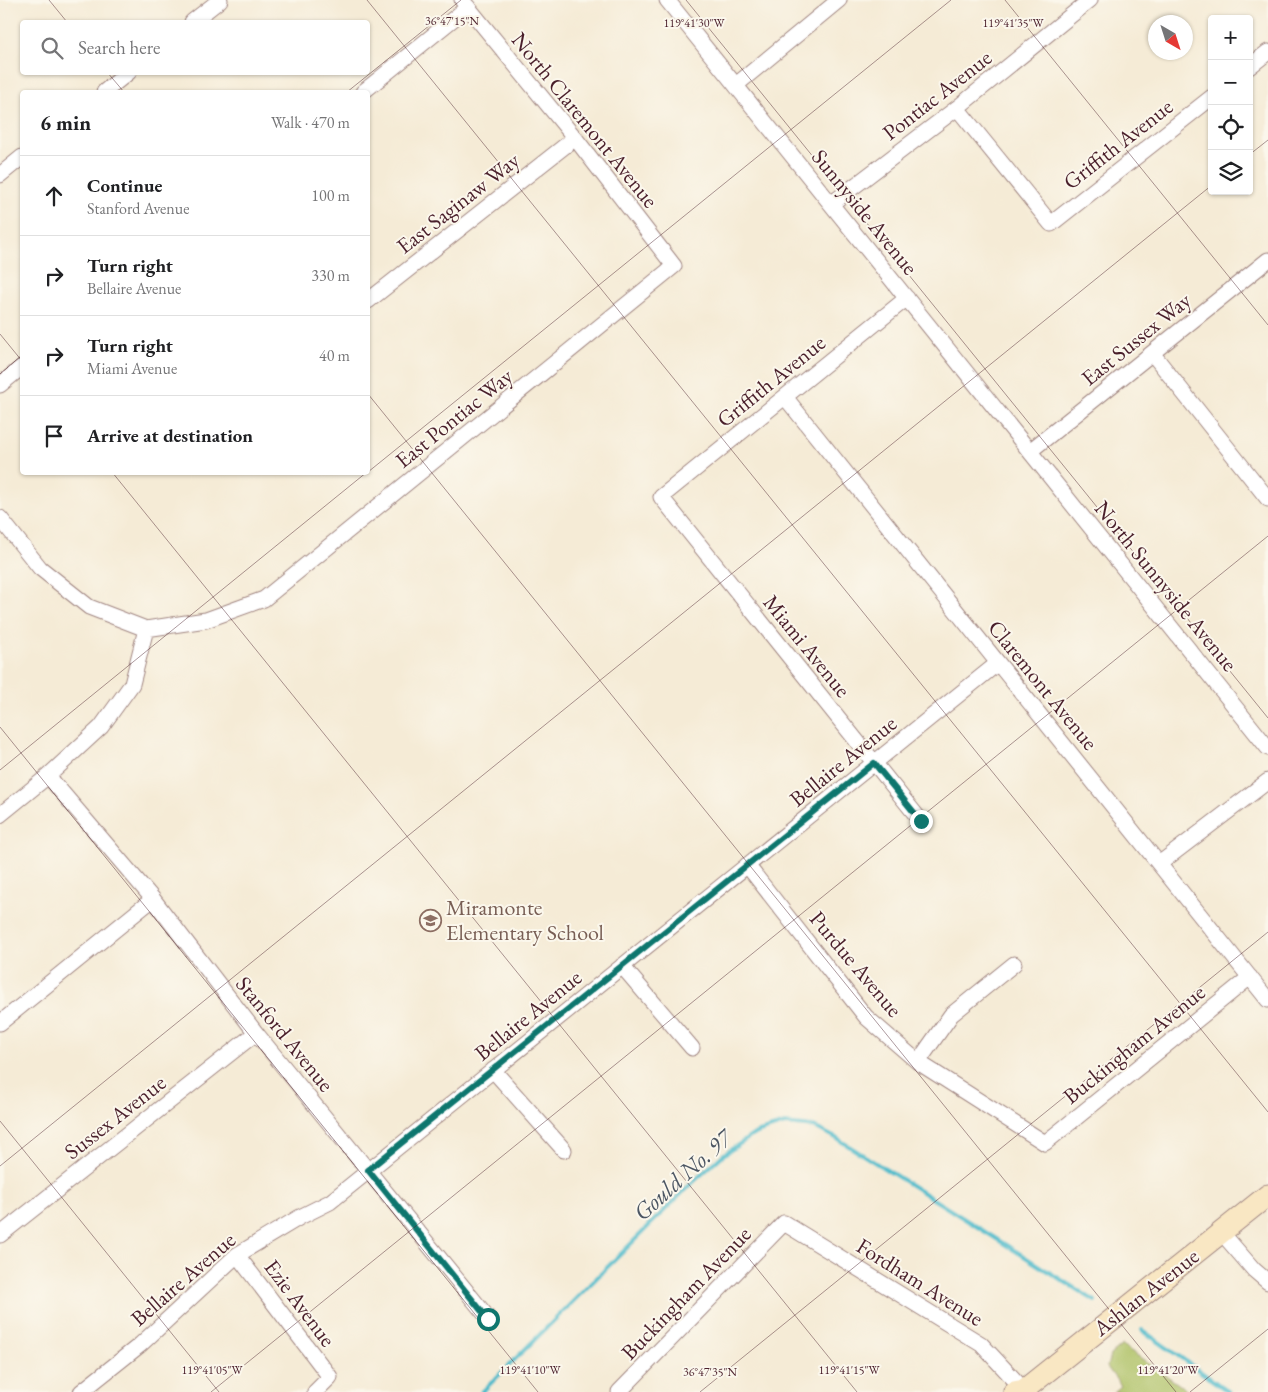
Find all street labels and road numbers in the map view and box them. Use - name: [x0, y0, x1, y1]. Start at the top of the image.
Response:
- street label: North Claremont Avenue: [505, 26, 665, 214]
- street label: Pontiac Avenue: [876, 43, 998, 147]
- street label: Griffith Avenue: [1057, 92, 1179, 196]
- street label: Sunnyside Avenue: [805, 143, 925, 281]
- street label: East Saginaw Way: [391, 146, 526, 260]
- street label: East Sussex Way: [1075, 286, 1197, 392]
- street label: Griffith Avenue: [711, 328, 832, 434]
- street label: East Pontiac Way: [389, 361, 519, 474]
- street label: North Sunnyside Avenue: [1088, 495, 1244, 678]
- street label: Miami Avenue: [757, 589, 858, 704]
- street label: Claremont Avenue: [981, 614, 1105, 756]
- street label: Bellaire Avenue: [783, 709, 903, 813]
- street label: Purdue Avenue: [803, 905, 909, 1023]
- street label: Bellaire Avenue: [468, 963, 588, 1067]
- street label: Stanford Avenue: [229, 970, 341, 1098]
- street label: Buckingham Avenue: [1057, 977, 1211, 1110]
- street label: Sussex Avenue: [58, 1068, 172, 1166]
- street label: Buckingham Avenue: [615, 1220, 758, 1366]
- street label: Bellaire Avenue: [125, 1225, 242, 1332]
- street label: Fordham Avenue: [851, 1231, 989, 1333]
- street label: Ashlan Avenue: [1086, 1241, 1205, 1343]
- street label: Ezie Avenue: [258, 1253, 343, 1353]

